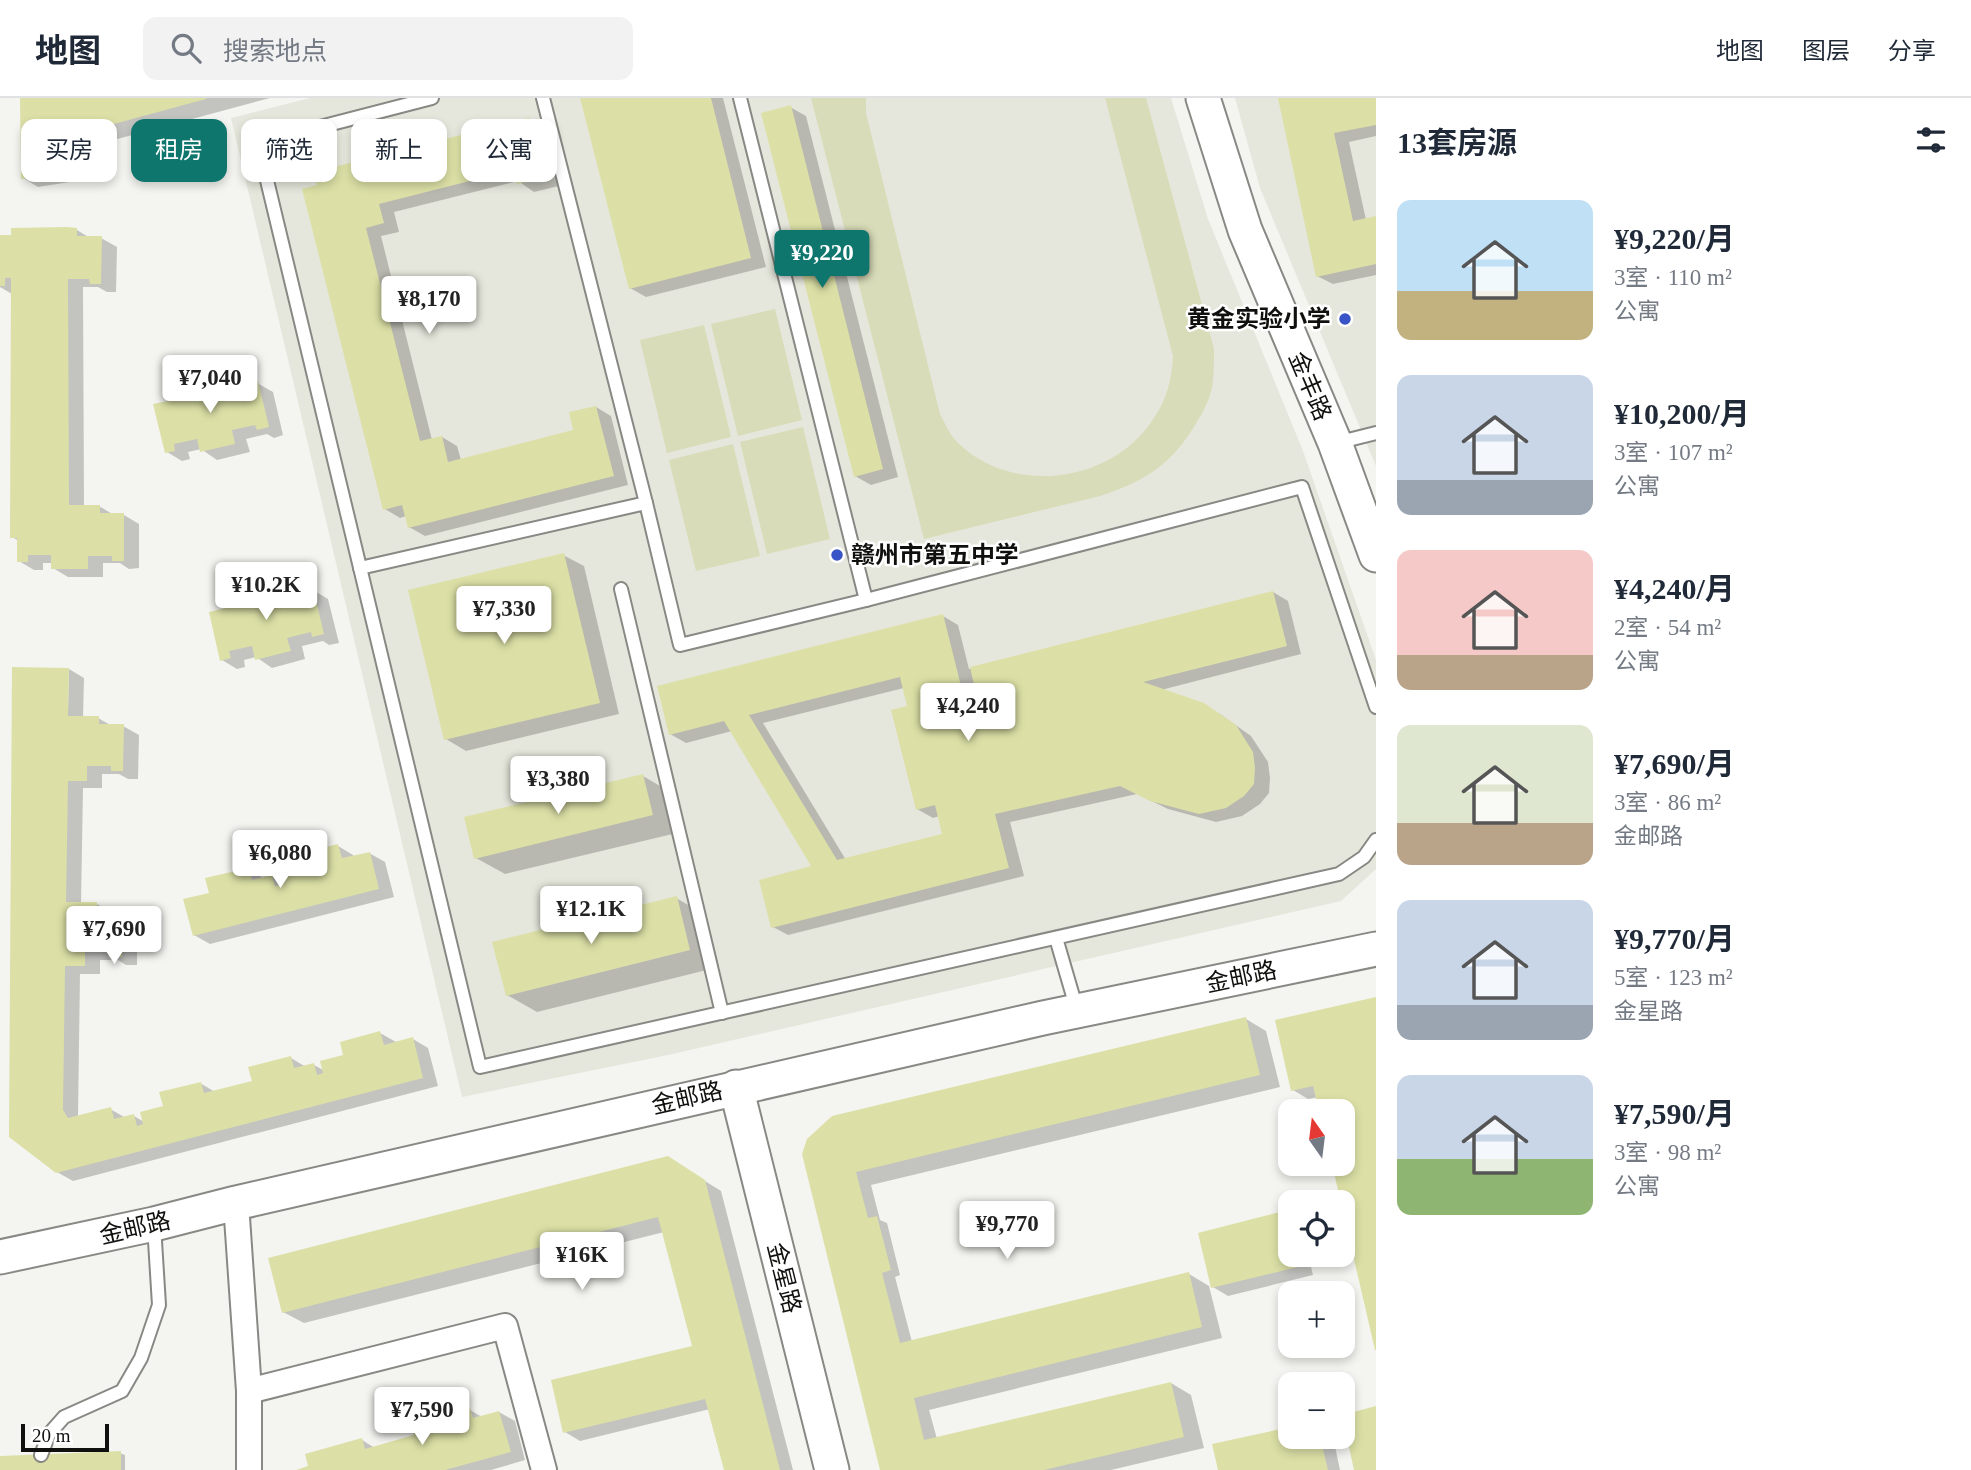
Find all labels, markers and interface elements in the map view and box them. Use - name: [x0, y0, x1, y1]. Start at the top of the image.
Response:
- search box: [143, 17, 633, 80]
- icon: search: [167, 29, 205, 67]
- text: 地图: [35, 33, 101, 69]
- text: 搜索地点: [223, 37, 327, 66]
- text: 地图: [1716, 38, 1764, 64]
- text: 图层: [1802, 38, 1850, 64]
- text: 分享: [1888, 38, 1936, 64]
- chip: 买房: [21, 119, 117, 182]
- chip: 租房: [131, 119, 227, 182]
- chip: 筛选: [241, 119, 337, 182]
- chip: 新上: [351, 119, 447, 182]
- chip: 公寓: [461, 119, 557, 182]
- icon: filters: [1912, 121, 1950, 159]
- text: 13套房源: [1397, 126, 1517, 159]
- text: ¥9,220/月: [1614, 222, 1735, 255]
- icon: home: [1453, 228, 1537, 312]
- pin: ¥9,220: [765, 230, 879, 290]
- text: ¥9,220: [790, 240, 854, 265]
- text: 3室 · 110 m²: [1614, 265, 1732, 290]
- pin: ¥8,170: [372, 276, 486, 336]
- text: ¥8,170: [397, 286, 461, 311]
- text: 公寓: [1614, 299, 1660, 324]
- place label: 黄金实验小学: [1187, 306, 1331, 332]
- marker: 黄金实验小学: [1337, 311, 1353, 327]
- street label: 金丰路: [1284, 348, 1336, 424]
- pin: ¥7,040: [153, 356, 267, 415]
- text: ¥7,040: [178, 365, 242, 390]
- text: ¥10,200/月: [1614, 397, 1750, 430]
- icon: home: [1453, 403, 1537, 487]
- text: 3室 · 107 m²: [1614, 440, 1733, 465]
- text: 公寓: [1614, 474, 1660, 499]
- place label: 赣州市第五中学: [851, 542, 1019, 568]
- marker: 赣州市第五中学: [829, 547, 845, 563]
- pin: ¥10.2K: [209, 562, 323, 622]
- text: ¥10.2K: [231, 572, 301, 597]
- text: ¥4,240/月: [1614, 572, 1735, 605]
- icon: home: [1453, 578, 1537, 662]
- pin: ¥7,330: [447, 587, 561, 646]
- text: ¥7,330: [472, 596, 536, 621]
- text: 2室 · 54 m²: [1614, 615, 1721, 640]
- text: 公寓: [1614, 649, 1660, 674]
- pin: ¥4,240: [911, 684, 1025, 743]
- text: ¥4,240: [936, 693, 1000, 718]
- text: ¥7,690/月: [1614, 747, 1735, 780]
- icon: home: [1453, 753, 1537, 837]
- pin: ¥3,380: [501, 756, 615, 816]
- text: ¥3,380: [526, 766, 590, 791]
- text: 3室 · 86 m²: [1614, 790, 1721, 815]
- text: 金邮路: [1614, 824, 1683, 849]
- pin: ¥6,080: [223, 830, 337, 890]
- text: ¥6,080: [248, 840, 312, 865]
- pin: ¥12.1K: [534, 886, 648, 946]
- text: ¥12.1K: [556, 896, 626, 921]
- pin: ¥7,690: [57, 906, 171, 966]
- text: ¥7,690: [82, 916, 146, 941]
- text: ¥9,770/月: [1614, 922, 1735, 955]
- icon: home: [1453, 928, 1537, 1012]
- street label: 金邮路: [1203, 957, 1279, 997]
- text: 5室 · 123 m²: [1614, 965, 1733, 990]
- text: 金星路: [1614, 999, 1683, 1024]
- street label: 金邮路: [649, 1077, 725, 1119]
- text: ¥7,590/月: [1614, 1097, 1735, 1130]
- north arrow: [1278, 1099, 1354, 1176]
- map controls: [1278, 1099, 1355, 1449]
- icon: home: [1453, 1103, 1537, 1187]
- text: 3室 · 98 m²: [1614, 1140, 1721, 1165]
- text: 公寓: [1614, 1174, 1660, 1199]
- button: locate: [1278, 1190, 1355, 1267]
- pin: ¥9,770: [950, 1202, 1064, 1261]
- street label: 金邮路: [97, 1207, 173, 1249]
- text: ¥9,770: [975, 1211, 1039, 1236]
- pin: ¥16K: [541, 1232, 623, 1292]
- street label: 金星路: [763, 1240, 805, 1316]
- text: ¥16K: [556, 1242, 608, 1267]
- button: +: [1278, 1281, 1355, 1358]
- button: −: [1278, 1372, 1355, 1449]
- pin: ¥7,590: [365, 1388, 479, 1447]
- text: ¥7,590: [390, 1397, 454, 1422]
- scale bar: [21, 1421, 108, 1453]
- text: 20 m: [32, 1425, 71, 1446]

